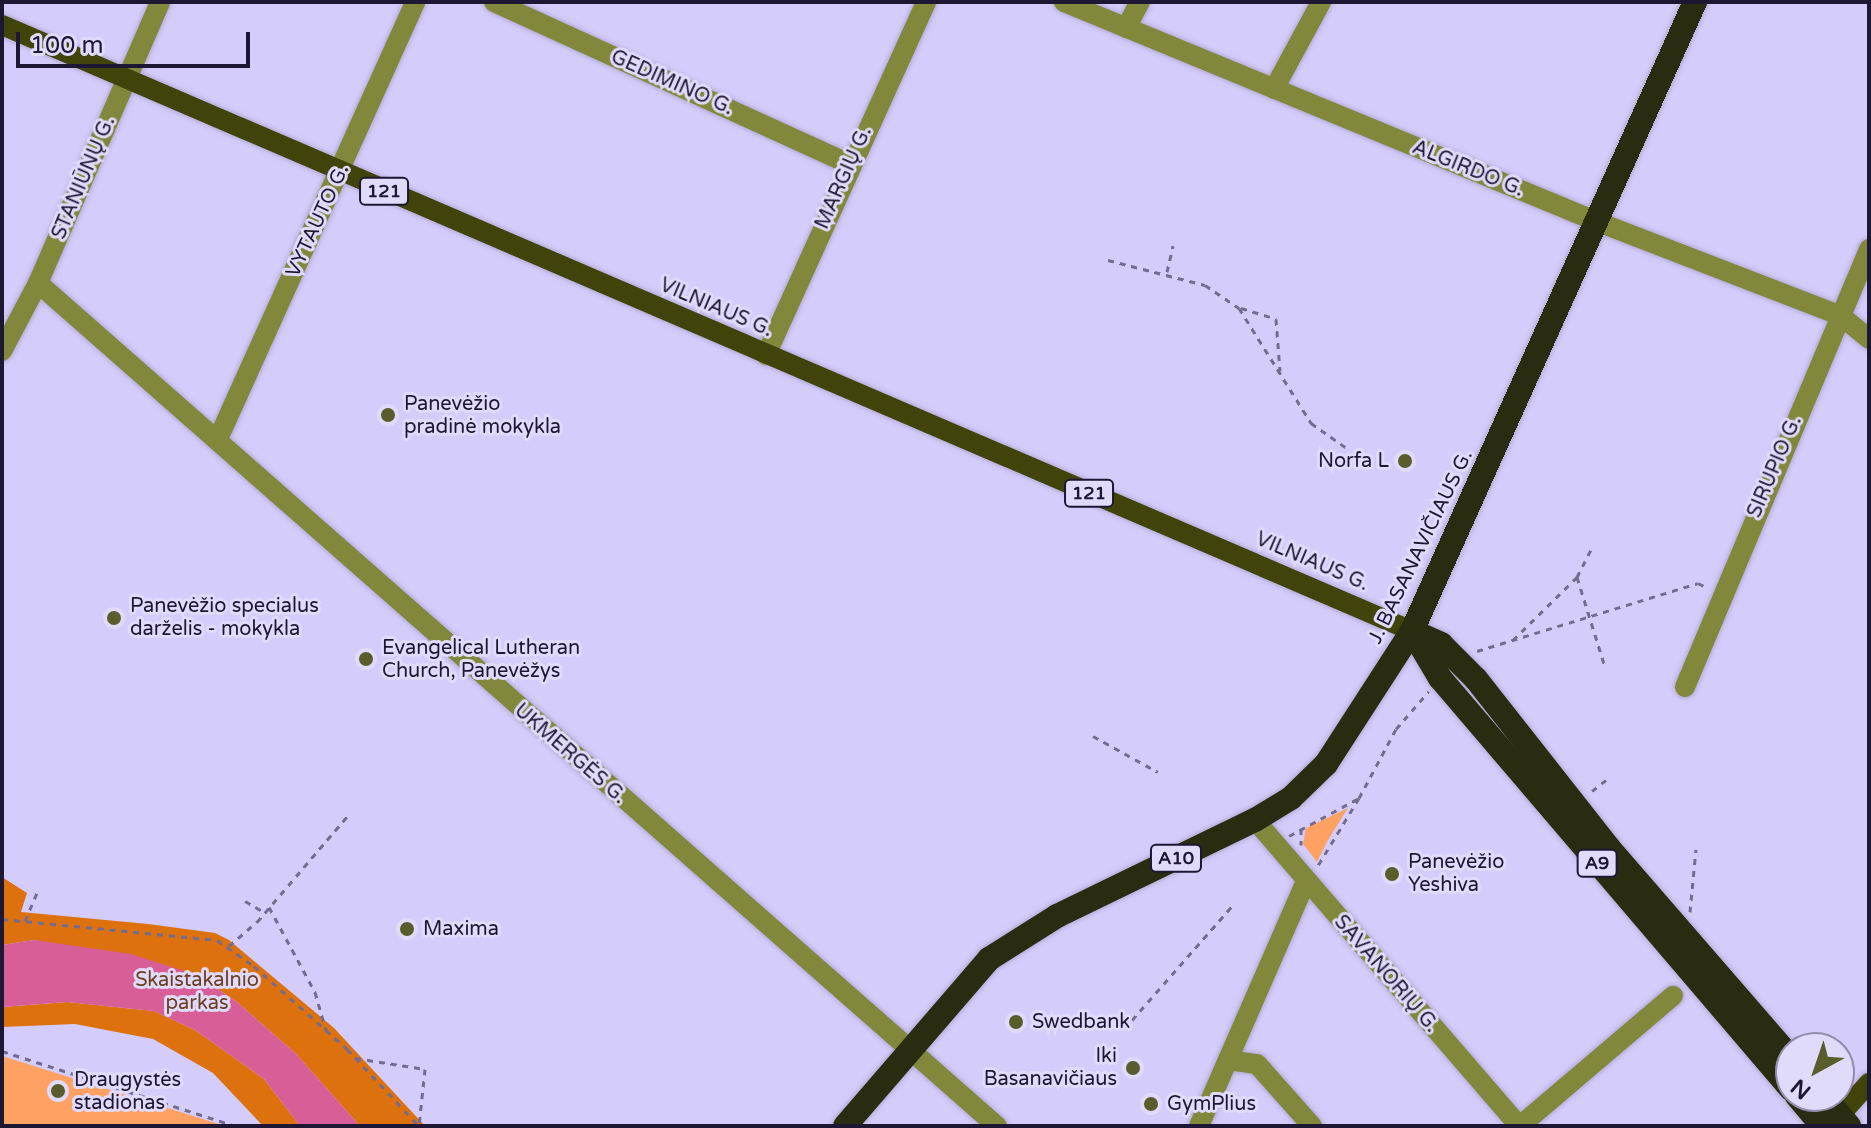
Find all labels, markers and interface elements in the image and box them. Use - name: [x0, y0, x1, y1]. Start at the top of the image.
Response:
- scale bar: [20, 16, 254, 66]
- text: 100 m: [30, 31, 104, 60]
- street label: GEDIMINO G.: [607, 45, 737, 121]
- street label: STANIŪNŲ G.: [47, 113, 121, 243]
- street label: MARGIŲ G.: [811, 123, 877, 233]
- street label: ALGIRDO G.: [1409, 136, 1527, 202]
- street label: VYTAUTO G.: [281, 161, 355, 281]
- road number: 121: [358, 177, 410, 205]
- street label: VILNIAUS G.: [656, 273, 776, 343]
- place label: Panevėžio pradinė mokykla: [404, 392, 561, 439]
- marker: Panevėžio pradinė mokykla: [379, 406, 397, 424]
- street label: SIRUPIO G.: [1743, 412, 1807, 522]
- street label: J. BASANAVIČIAUS G.: [1364, 446, 1478, 648]
- place label: Norfa L: [1318, 449, 1389, 473]
- marker: Norfa L: [1396, 452, 1414, 470]
- road number: 121: [1063, 479, 1115, 507]
- street label: VILNIAUS G.: [1252, 527, 1372, 597]
- place label: Panevėžio specialus darželis - mokykla: [130, 594, 319, 641]
- marker: Panevėžio specialus darželis - mokykla: [105, 609, 123, 627]
- place label: Evangelical Lutheran Church, Panevėžys: [382, 636, 580, 683]
- marker: Evangelical Lutheran Church, Panevėžys: [357, 650, 375, 668]
- street label: UKMERGĖS G.: [509, 699, 631, 809]
- road number: A10: [1148, 844, 1204, 872]
- road number: A9: [1575, 849, 1619, 877]
- place label: Panevėžio Yeshiva: [1408, 850, 1504, 897]
- marker: Panevėžio Yeshiva: [1383, 865, 1401, 883]
- street label: SAVANORIŲ G.: [1329, 911, 1443, 1037]
- place label: Maxima: [423, 917, 499, 941]
- marker: Maxima: [398, 920, 416, 938]
- park label: Skaistakalnio parkas: [135, 968, 259, 1015]
- place label: Swedbank: [1032, 1010, 1130, 1034]
- marker: Swedbank: [1007, 1013, 1025, 1031]
- north arrow: [1775, 1032, 1855, 1112]
- place label: Iki Basanavičiaus: [984, 1044, 1117, 1091]
- marker: Iki Basanavičiaus: [1124, 1059, 1142, 1077]
- place label: Draugystės stadionas: [74, 1068, 181, 1115]
- text: N: [1786, 1073, 1816, 1104]
- marker: Draugystės stadionas: [49, 1082, 67, 1100]
- place label: GymPlius: [1167, 1092, 1256, 1116]
- marker: GymPlius: [1142, 1095, 1160, 1113]

